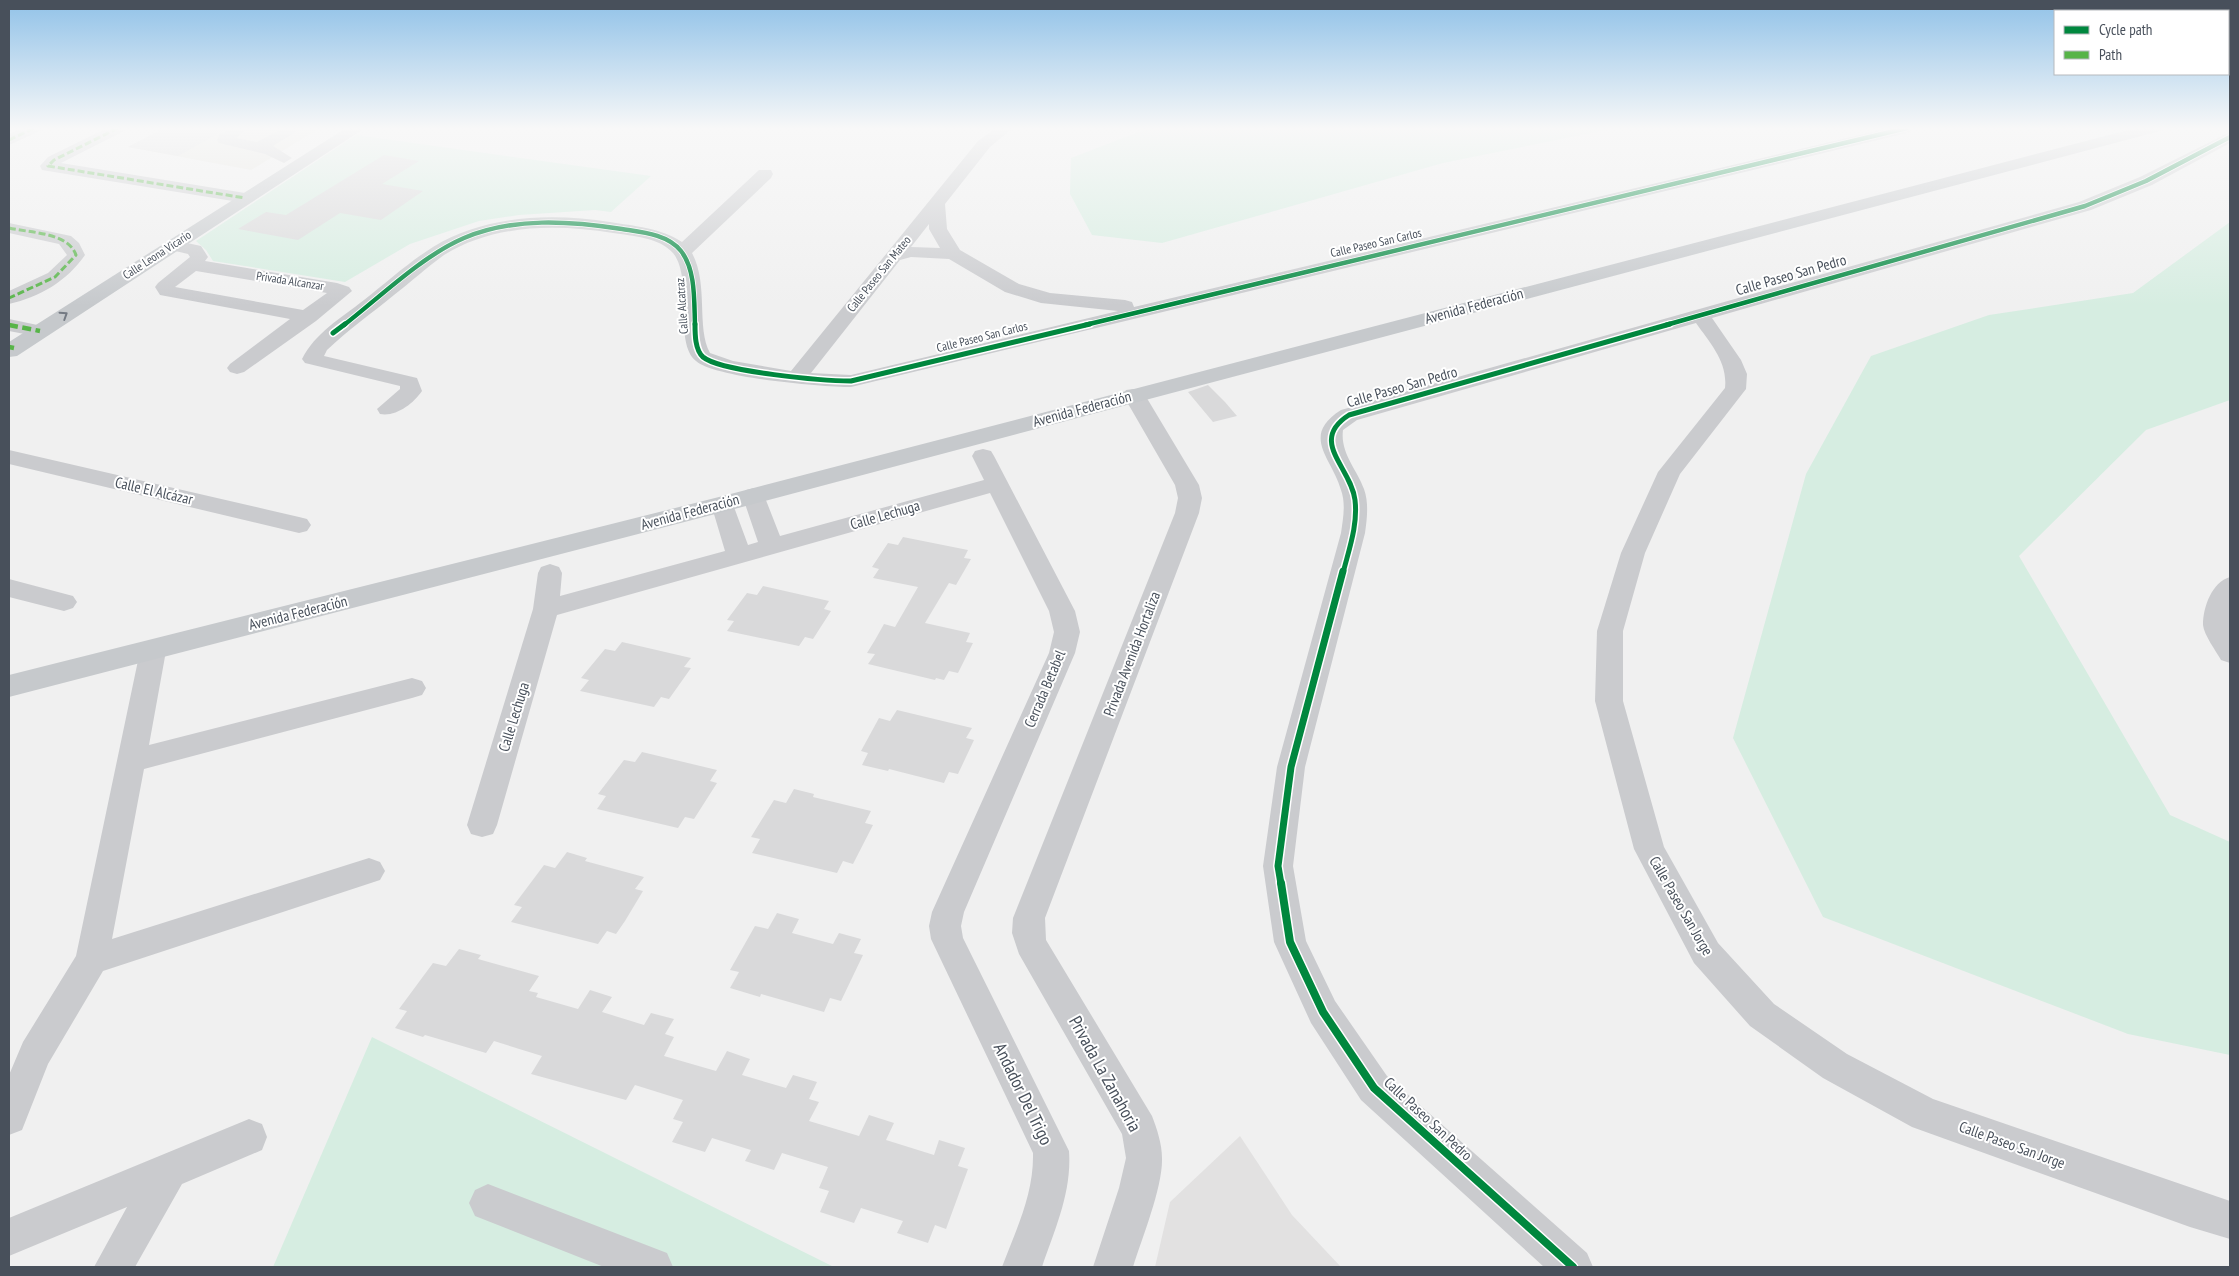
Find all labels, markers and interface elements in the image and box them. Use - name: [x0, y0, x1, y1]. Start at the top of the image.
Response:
- legend: [2054, 10, 2229, 75]
- text: Cycle path: [2099, 20, 2152, 39]
- text: Path: [2099, 45, 2122, 64]
- street label: Calle Paseo San Carlos: [1329, 225, 1423, 260]
- street label: Calle Leona Vicario: [120, 227, 194, 282]
- street label: Calle Paseo San Mateo: [843, 233, 914, 315]
- street label: Calle Paseo San Pedro: [1733, 250, 1848, 299]
- street label: Privada Alcanzar: [255, 268, 325, 293]
- street label: Calle Alcatraz: [672, 277, 691, 335]
- street label: Avenida Federación: [1423, 283, 1525, 328]
- one-way arrow: [59, 312, 68, 322]
- street label: Calle Paseo San Carlos: [935, 318, 1029, 355]
- street label: Calle Paseo San Pedro: [1344, 362, 1459, 411]
- street label: Avenida Federación: [1031, 386, 1133, 431]
- street label: Calle El Alcázar: [113, 472, 196, 509]
- street label: Avenida Federación: [639, 489, 741, 534]
- street label: Calle Lechuga: [848, 496, 922, 534]
- street label: Privada Avenida Hortaliza: [1099, 589, 1164, 719]
- street label: Avenida Federación: [247, 591, 349, 634]
- street label: Cerrada Betabel: [1020, 647, 1070, 730]
- street label: Calle Lechuga: [494, 680, 533, 754]
- street label: Calle Paseo San Jorge: [1645, 853, 1717, 959]
- street label: Privada La Zanahoria: [1064, 1012, 1147, 1136]
- street label: Andador Del Trigo: [989, 1039, 1058, 1149]
- street label: Calle Paseo San Pedro: [1380, 1073, 1477, 1164]
- street label: Calle Paseo San Jorge: [1957, 1117, 2068, 1172]

